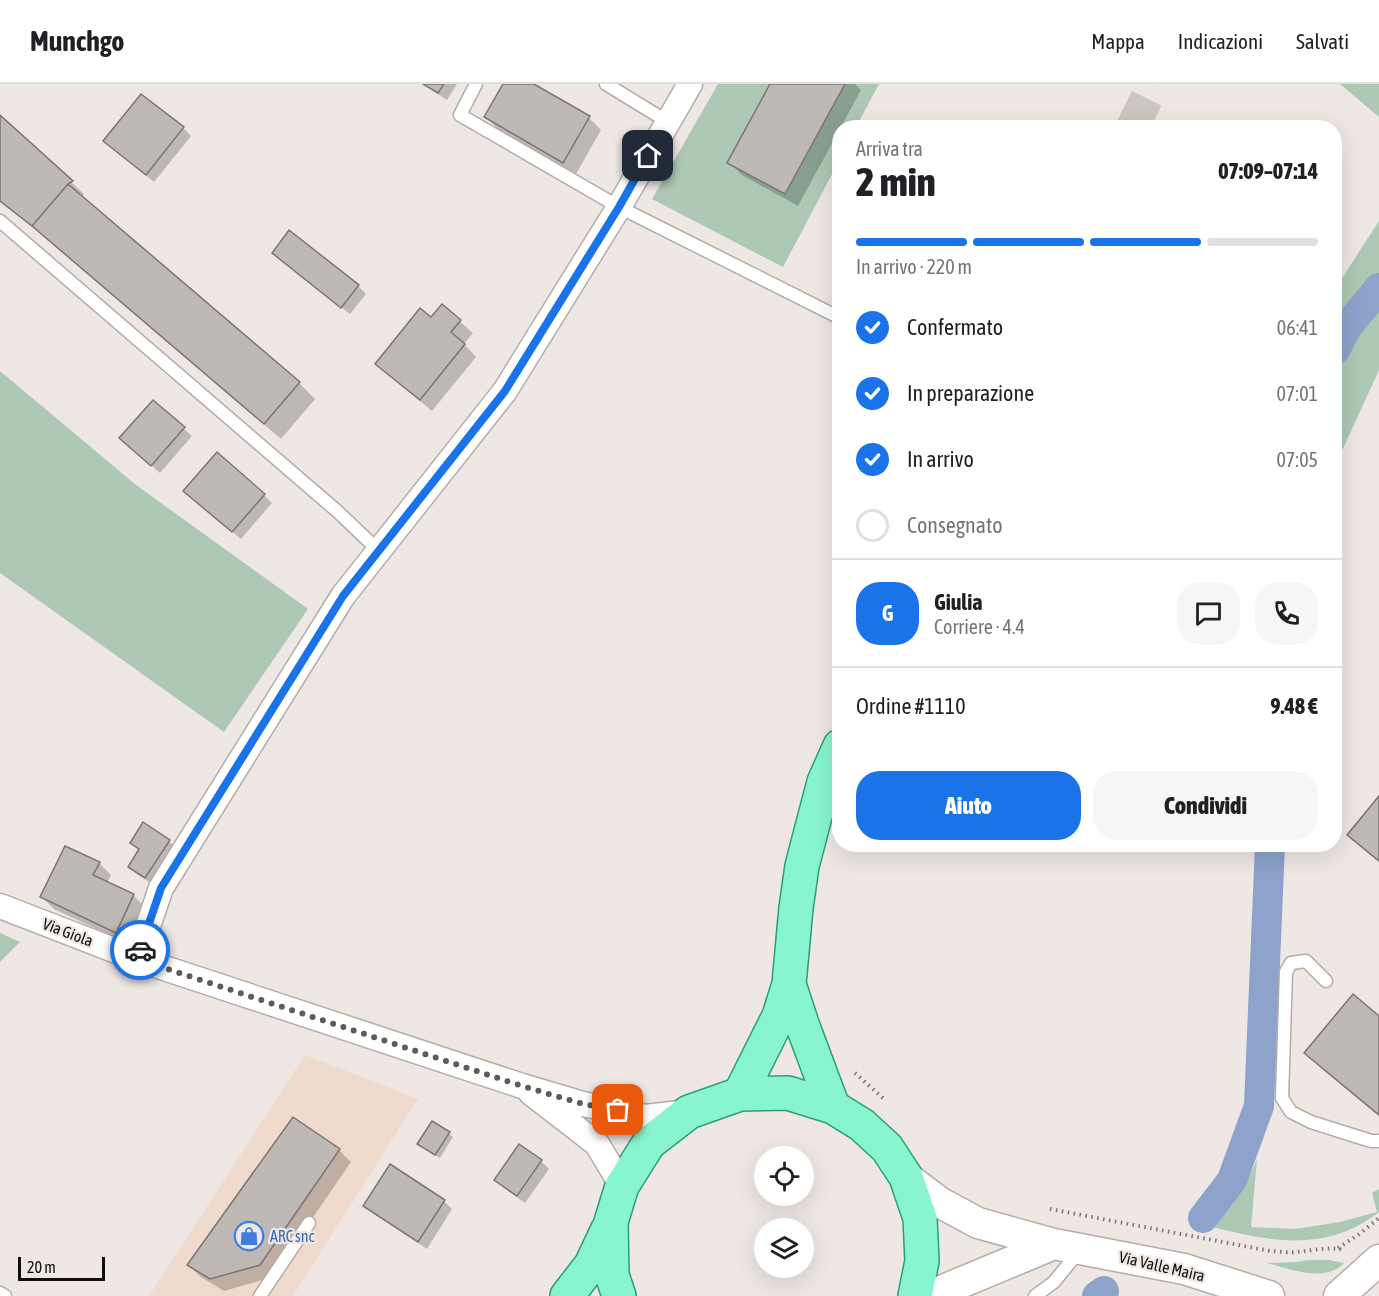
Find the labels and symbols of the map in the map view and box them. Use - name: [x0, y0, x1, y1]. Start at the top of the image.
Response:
- pin: [622, 130, 673, 181]
- street label: Via Giola: [40, 914, 96, 950]
- courier: [110, 920, 170, 980]
- pin: [592, 1084, 643, 1135]
- shop icon: ARC snc: [233, 1220, 265, 1252]
- place label: ARC snc: [270, 1227, 314, 1245]
- street label: Via Valle Maira: [1117, 1247, 1207, 1285]
- scale bar: [18, 1254, 105, 1282]

